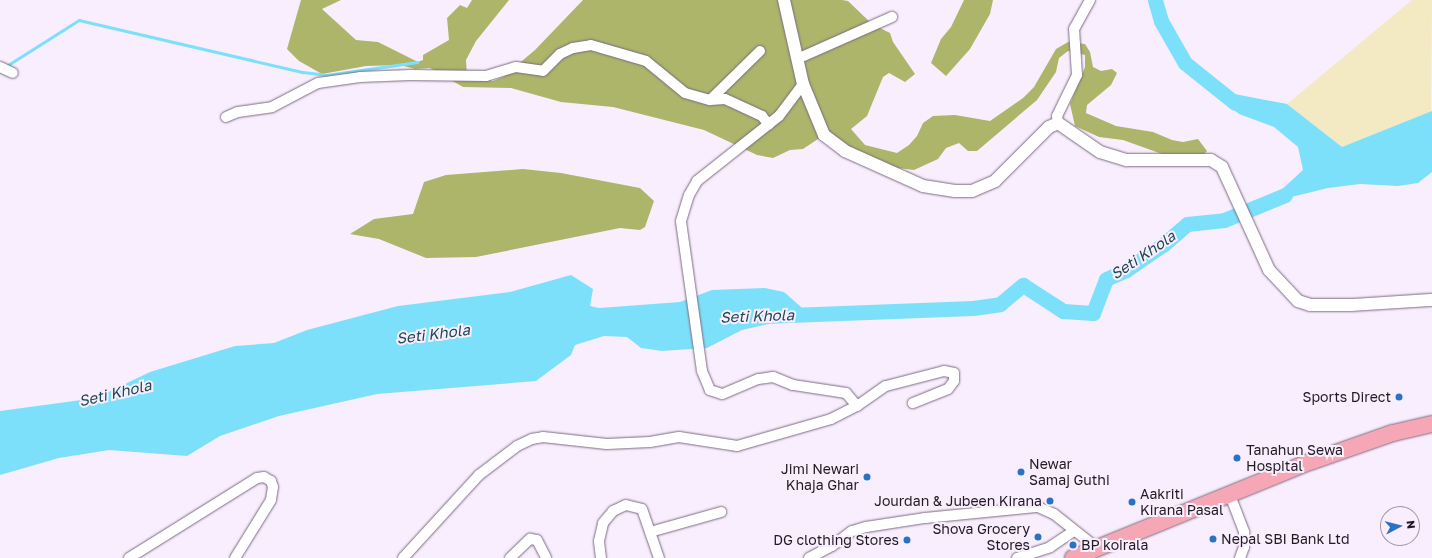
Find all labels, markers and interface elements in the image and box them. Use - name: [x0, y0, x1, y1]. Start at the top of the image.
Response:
- water label: Seti Khola: [1107, 227, 1179, 283]
- water label: Seti Khola: [720, 306, 794, 326]
- water label: Seti Khola: [395, 321, 471, 347]
- water label: Seti Khola: [77, 376, 153, 410]
- place label: Sports Direct: [1303, 389, 1391, 405]
- marker: Sports Direct: [1394, 392, 1404, 402]
- place label: Tanahun Sewa Hospital: [1246, 442, 1343, 474]
- marker: Tanahun Sewa Hospital: [1231, 452, 1243, 464]
- place label: Newar Samaj Guthi: [1029, 456, 1110, 488]
- place label: Jimi Newari Khaja Ghar: [781, 461, 859, 494]
- marker: Newar Samaj Guthi: [1016, 467, 1026, 477]
- marker: Jimi Newari Khaja Ghar: [862, 472, 872, 482]
- place label: Aakriti Kirana Pasal: [1140, 486, 1223, 518]
- place label: Jourdan & Jubeen Kirana: [874, 493, 1042, 509]
- marker: Jourdan & Jubeen Kirana: [1045, 496, 1055, 506]
- marker: Aakriti Kirana Pasal: [1127, 497, 1137, 507]
- north arrow: [1380, 506, 1420, 546]
- text: N: [1404, 520, 1418, 530]
- place label: Shova Grocery Stores: [932, 521, 1030, 554]
- place label: Nepal SBI Bank Ltd: [1221, 531, 1350, 547]
- place label: DG clothing Stores: [773, 532, 899, 548]
- marker: Shova Grocery Stores: [1033, 532, 1043, 542]
- marker: Nepal SBI Bank Ltd: [1208, 534, 1218, 544]
- marker: DG clothing Stores: [902, 535, 912, 545]
- place label: BP koirala: [1081, 537, 1148, 553]
- marker: BP koirala: [1068, 540, 1078, 550]

